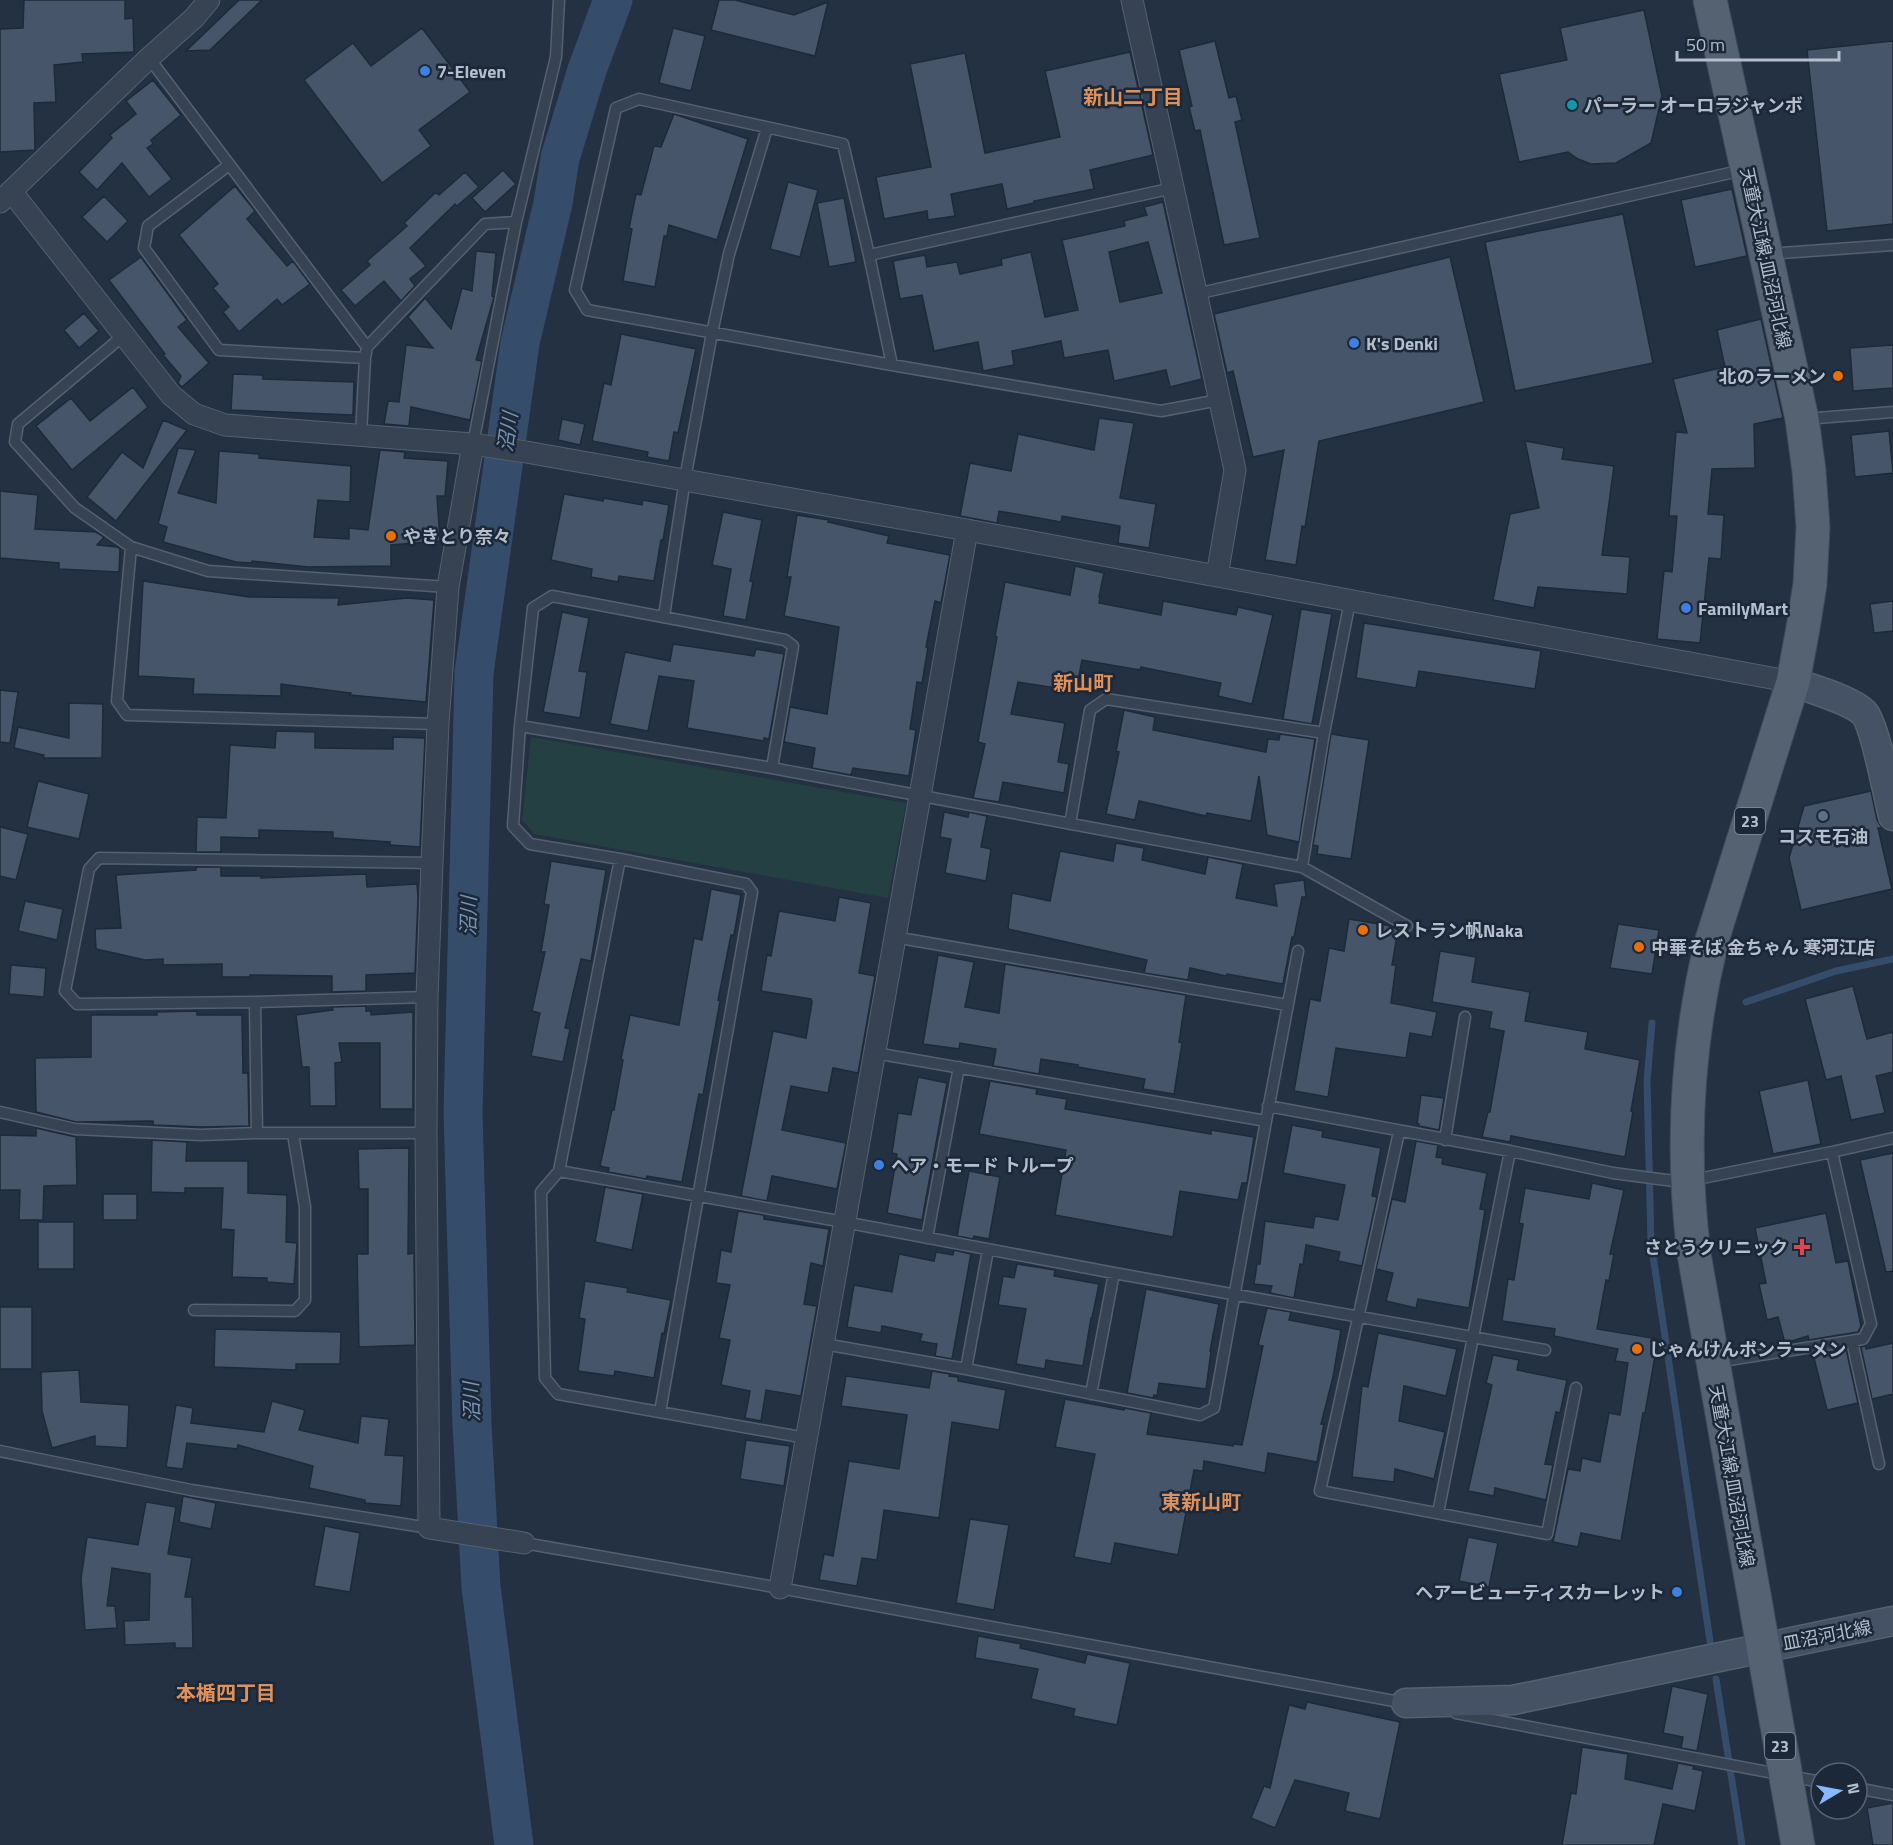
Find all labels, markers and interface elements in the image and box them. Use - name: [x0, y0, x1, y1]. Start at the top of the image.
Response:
- scale bar: [1677, 24, 1839, 62]
- text: 50 m: [1686, 31, 1725, 58]
- place label: 7-Eleven: [437, 58, 506, 85]
- marker: 7-Eleven: [418, 64, 432, 78]
- district label: 新山二丁目: [1083, 81, 1183, 112]
- place label: パーラー オーロラジャンボ: [1584, 92, 1803, 119]
- marker: パーラー オーロラジャンボ: [1565, 98, 1579, 112]
- street label: 天童大江線;皿沼河北線: [1734, 165, 1798, 351]
- place label: K's Denki: [1366, 330, 1438, 357]
- marker: K's Denki: [1347, 336, 1361, 350]
- place label: 北のラーメン: [1719, 363, 1826, 390]
- marker: 北のラーメン: [1831, 369, 1845, 383]
- water label: 沼川: [489, 408, 525, 454]
- place label: やきとり奈々: [403, 523, 511, 550]
- marker: やきとり奈々: [384, 529, 398, 543]
- place label: FamilyMart: [1698, 595, 1788, 622]
- marker: FamilyMart: [1679, 601, 1693, 615]
- district label: 新山町: [1053, 667, 1113, 698]
- road number: 23: [1735, 808, 1765, 834]
- marker: コスモ石油: [1816, 809, 1830, 823]
- place label: コスモ石油: [1778, 823, 1868, 850]
- water label: 沼川: [452, 894, 484, 936]
- place label: レストラン帆Naka: [1375, 917, 1523, 944]
- marker: レストラン帆Naka: [1356, 923, 1370, 937]
- place label: 中華そば 金ちゃん 寒河江店: [1651, 934, 1875, 961]
- marker: 中華そば 金ちゃん 寒河江店: [1632, 940, 1646, 954]
- place label: ヘア・モード トループ: [891, 1152, 1074, 1179]
- marker: ヘア・モード トループ: [872, 1158, 886, 1172]
- place label: さとうクリニック: [1644, 1234, 1788, 1261]
- marker: さとうクリニック: [1793, 1238, 1811, 1256]
- place label: じゃんけんポンラーメン: [1649, 1336, 1846, 1363]
- marker: じゃんけんポンラーメン: [1630, 1342, 1644, 1356]
- water label: 沼川: [455, 1379, 487, 1423]
- street label: 天童大江線;皿沼河北線: [1703, 1383, 1761, 1569]
- district label: 東新山町: [1161, 1486, 1241, 1517]
- place label: ヘアービューティスカーレット: [1415, 1579, 1665, 1606]
- marker: ヘアービューティスカーレット: [1670, 1585, 1684, 1599]
- street label: 皿沼河北線: [1780, 1613, 1874, 1657]
- district label: 本楯四丁目: [176, 1677, 276, 1708]
- road number: 23: [1765, 1733, 1795, 1759]
- north arrow: [1809, 1761, 1869, 1821]
- text: N: [1841, 1781, 1867, 1796]

